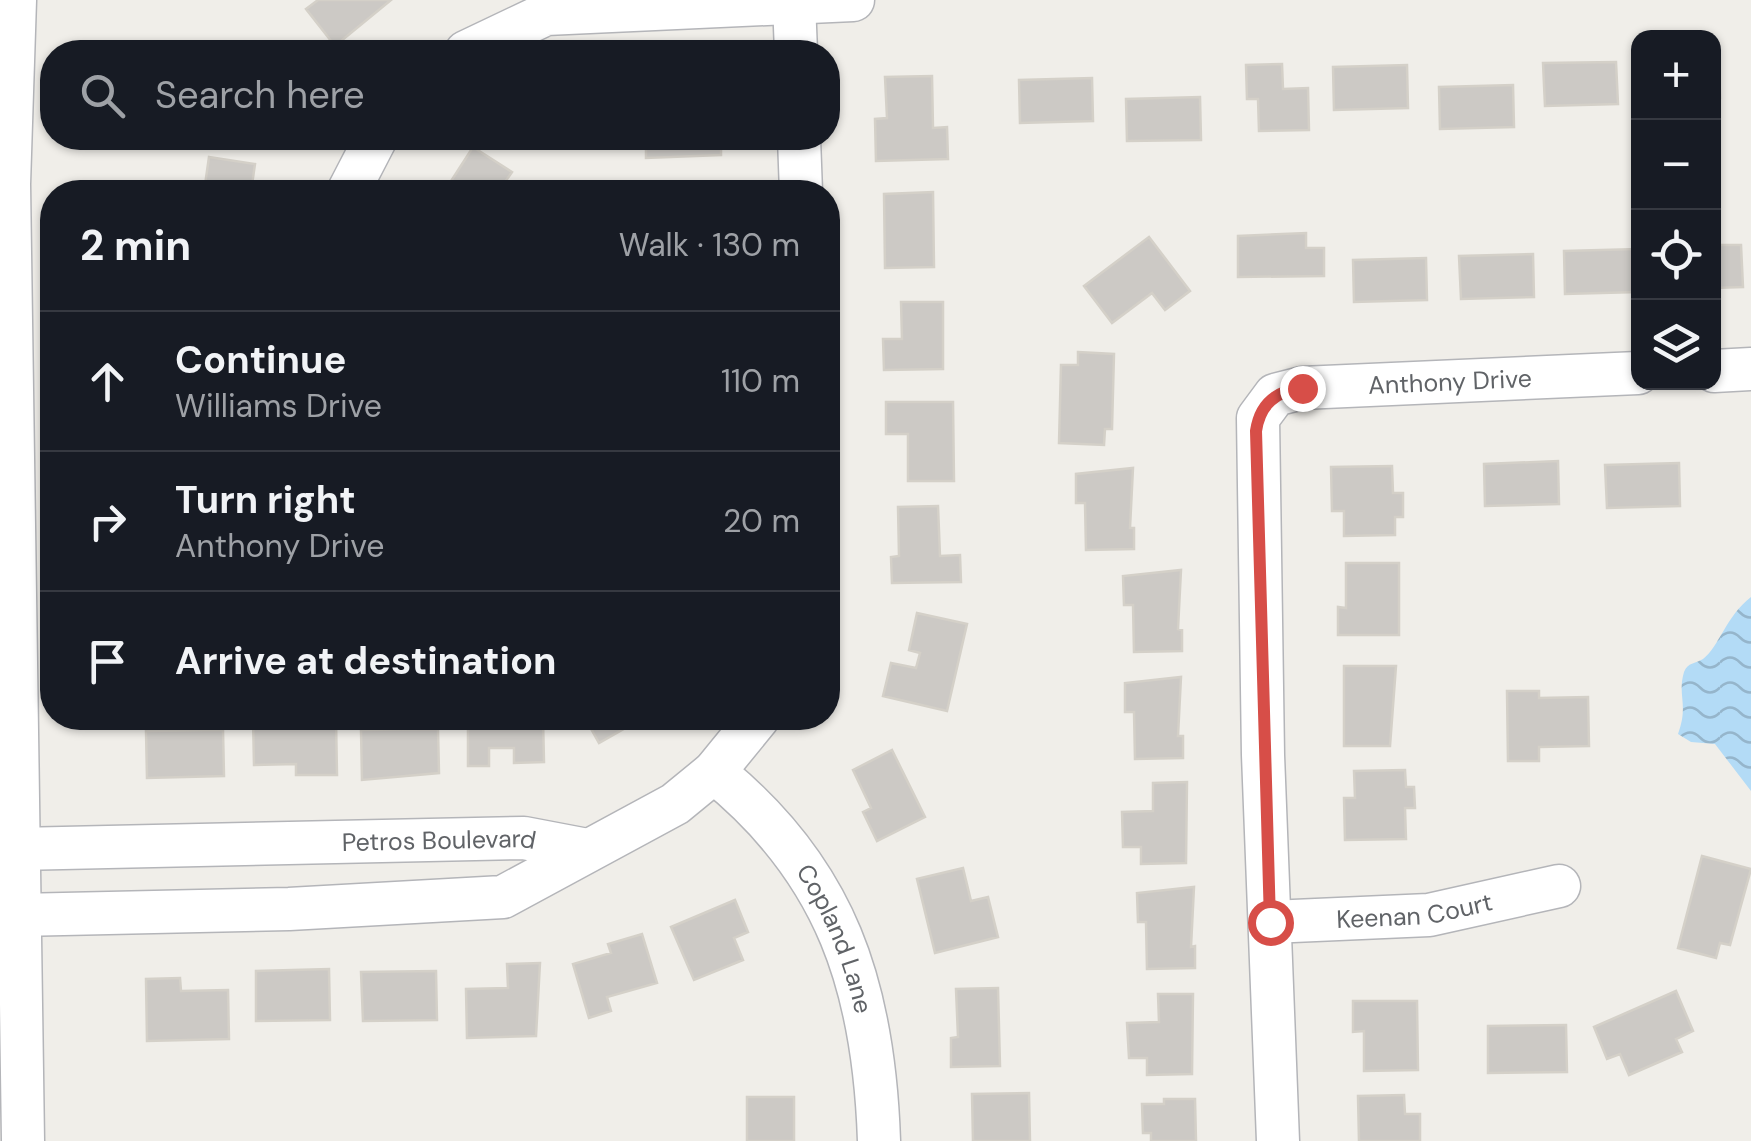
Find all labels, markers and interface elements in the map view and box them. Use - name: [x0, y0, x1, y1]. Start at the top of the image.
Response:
- map controls: [1631, 30, 1721, 390]
- button: +: [1631, 30, 1721, 120]
- search box: [40, 40, 840, 150]
- icon: search: [75, 68, 130, 123]
- text: Search here: [155, 70, 365, 120]
- button: −: [1631, 120, 1721, 210]
- button: locate: [1631, 210, 1721, 300]
- text: 2 min: [80, 218, 191, 273]
- text: Walk · 130 m: [619, 224, 800, 266]
- button: layers: [1631, 300, 1721, 390]
- text: Continue: [175, 335, 346, 385]
- icon: ahead: [80, 354, 135, 409]
- text: 110 m: [721, 360, 800, 402]
- street label: Anthony Drive: [1367, 361, 1533, 402]
- route end: [1280, 366, 1326, 412]
- text: Williams Drive: [175, 385, 382, 427]
- text: Turn right: [175, 475, 356, 525]
- icon: right: [80, 494, 135, 549]
- text: 20 m: [723, 500, 800, 542]
- text: Anthony Drive: [175, 525, 385, 567]
- icon: arrive: [80, 634, 135, 689]
- text: Arrive at destination: [175, 636, 557, 686]
- street label: Petros Boulevard: [341, 821, 539, 858]
- street label: Copland Lane: [789, 857, 881, 1016]
- street label: Keenan Court: [1336, 885, 1496, 936]
- route start: [1248, 900, 1294, 946]

